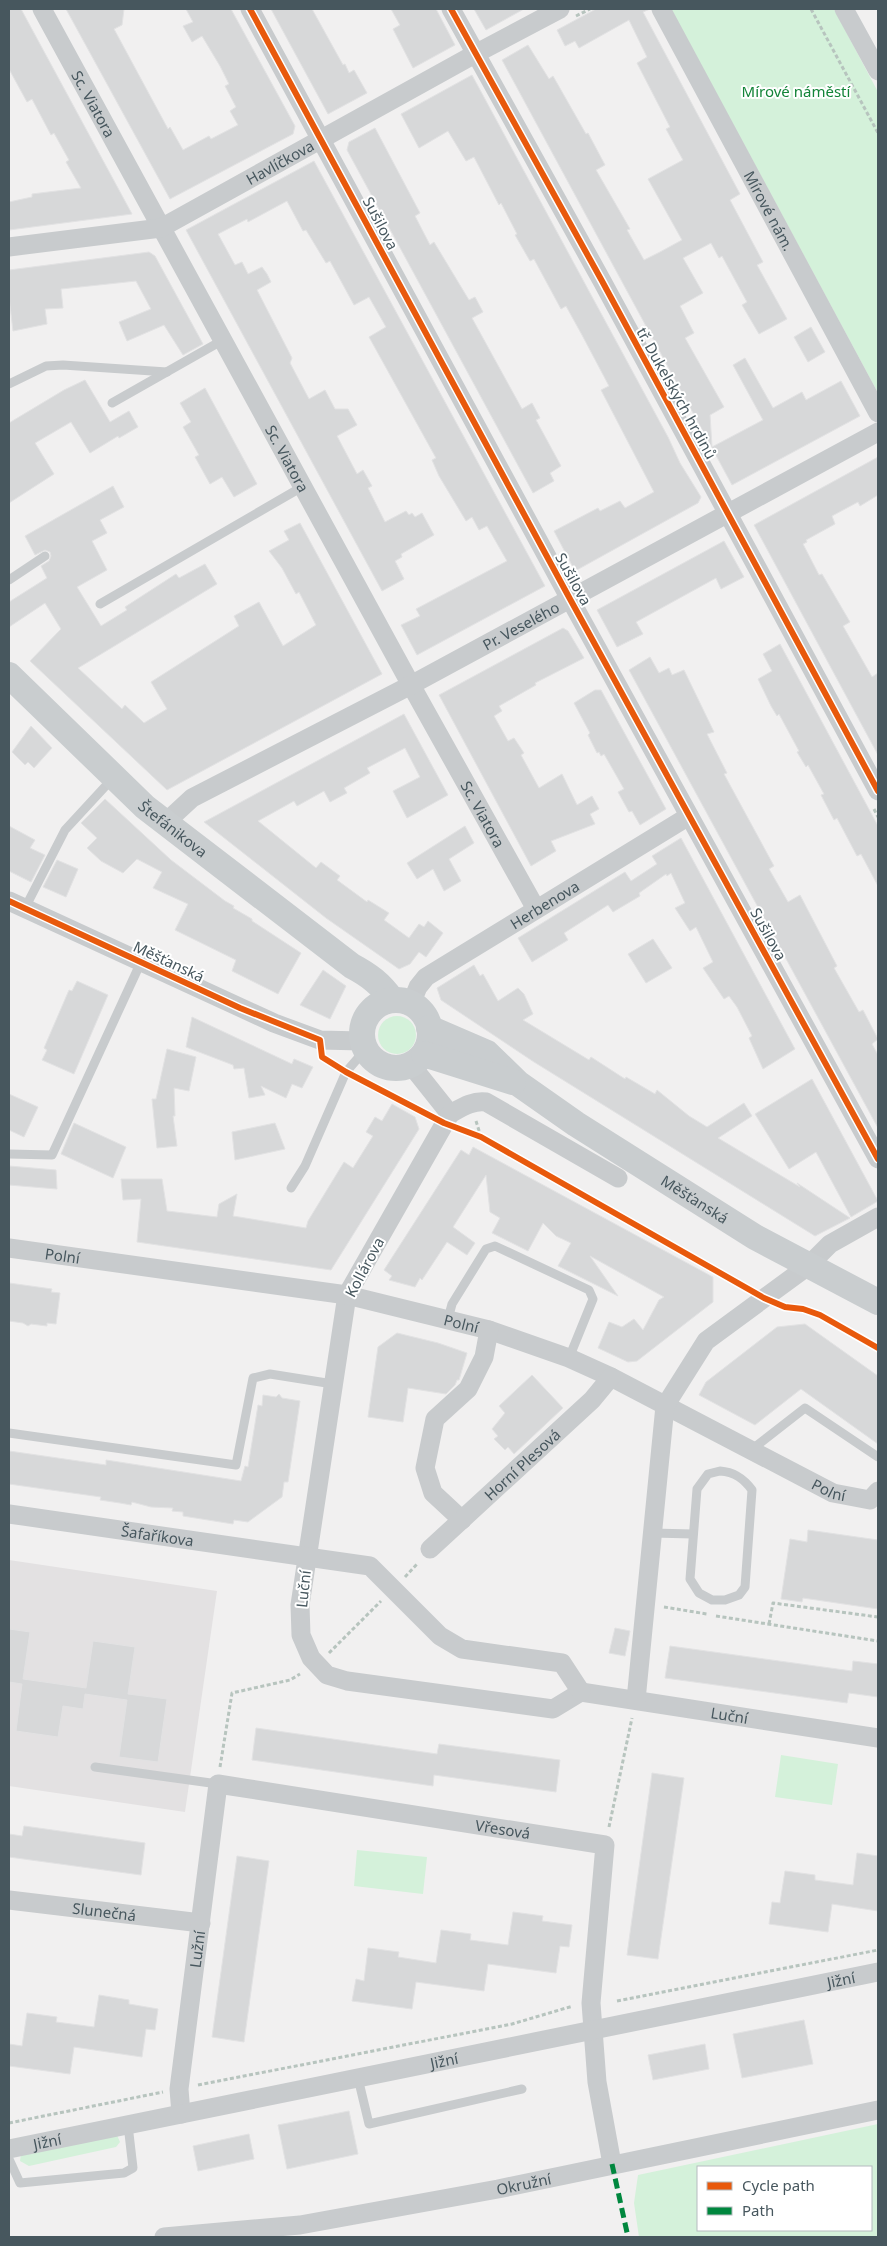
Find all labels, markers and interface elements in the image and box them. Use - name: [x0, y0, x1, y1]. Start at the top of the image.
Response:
- street label: Sc. Viatora: [67, 67, 120, 141]
- park label: Mírové náměstí: [742, 81, 852, 101]
- street label: Havlíčkova: [242, 135, 317, 189]
- street label: Mírové nám.: [740, 167, 799, 254]
- street label: Sušilova: [359, 193, 403, 253]
- street label: tř. Dukelských hrdinů: [632, 324, 722, 462]
- street label: Sc. Viatora: [261, 421, 314, 495]
- street label: Sušilova: [551, 549, 597, 609]
- street label: Pr. Veselého: [479, 597, 563, 654]
- street label: Sc. Viatora: [456, 777, 510, 851]
- street label: Štefánikova: [134, 796, 212, 861]
- street label: Herbenova: [506, 876, 583, 933]
- street label: Sušilova: [746, 904, 792, 964]
- street label: Měšťanská: [130, 936, 208, 986]
- street label: Měšťanská: [657, 1170, 732, 1228]
- street label: Kollárova: [340, 1234, 388, 1300]
- street label: Polní: [44, 1243, 82, 1268]
- street label: Polní: [442, 1309, 482, 1337]
- street label: Horní Plesová: [480, 1424, 564, 1505]
- street label: Polní: [808, 1474, 848, 1505]
- street label: Šafaříkova: [120, 1520, 195, 1551]
- street label: Luční: [291, 1568, 315, 1609]
- street label: Luční: [709, 1702, 751, 1728]
- street label: Vřesová: [474, 1815, 532, 1843]
- street label: Slunečná: [71, 1898, 137, 1925]
- street label: Lužní: [185, 1928, 209, 1969]
- street label: Jižní: [823, 1967, 858, 1993]
- street label: Jižní: [426, 2048, 461, 2073]
- street label: Jižní: [29, 2128, 64, 2154]
- legend: [697, 2166, 872, 2231]
- street label: Okružní: [495, 2168, 554, 2199]
- text: Cycle path: [742, 2175, 815, 2195]
- text: Path: [742, 2200, 774, 2220]

